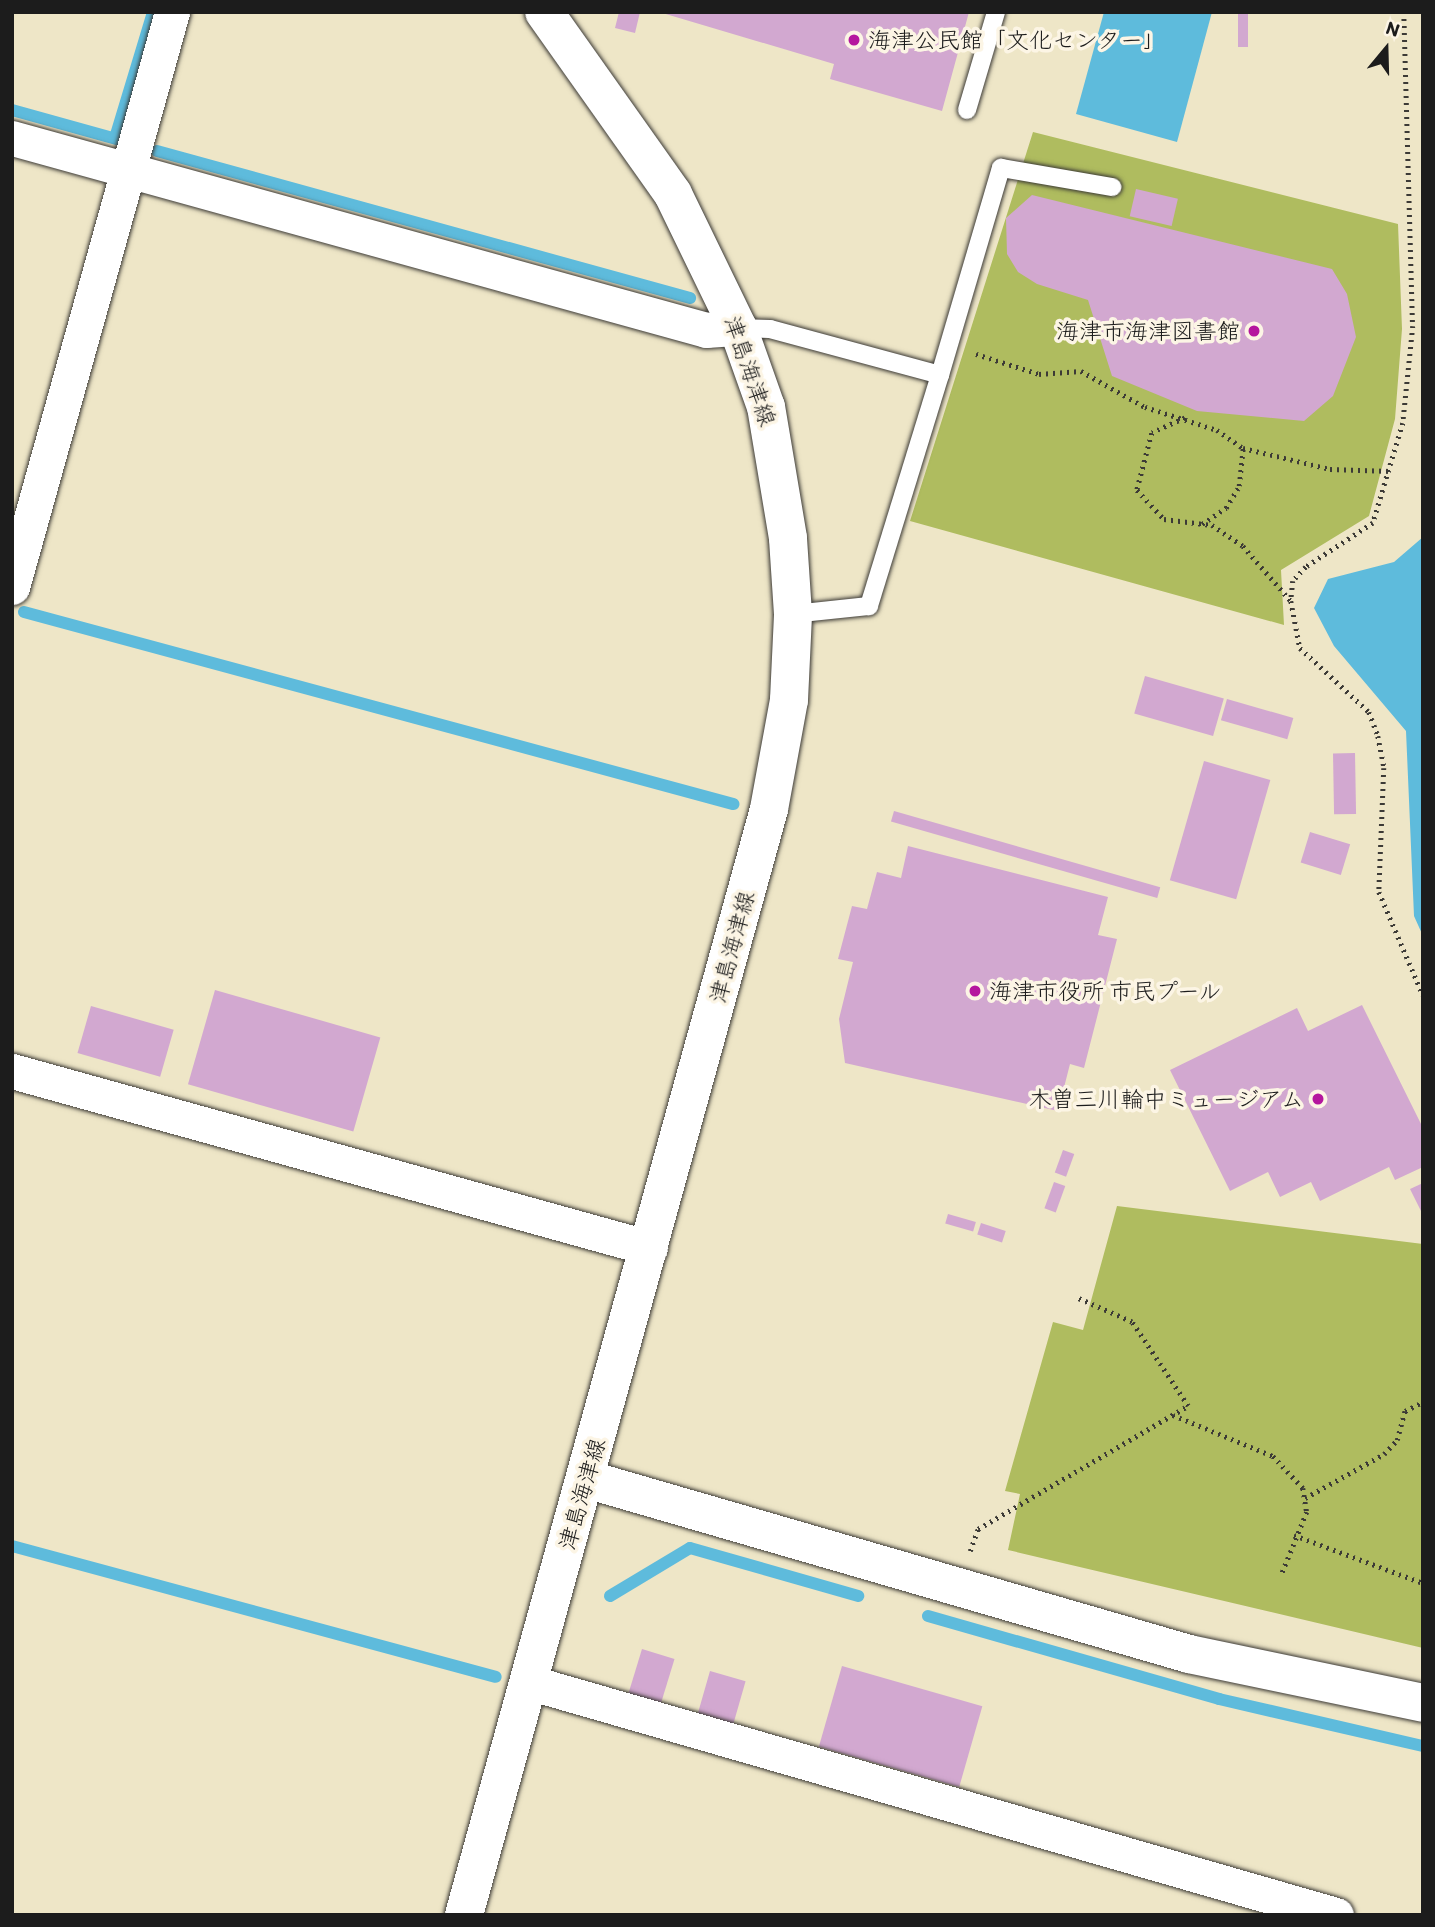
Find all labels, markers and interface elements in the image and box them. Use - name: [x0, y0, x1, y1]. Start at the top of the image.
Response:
- north arrow: [1351, 14, 1421, 84]
- text: N: [1383, 16, 1403, 42]
- place label: 海津公民館「文化センター」: [868, 26, 1167, 54]
- marker: 海津公民館「文化センター」: [846, 32, 862, 48]
- street label: 津島海津線: [718, 312, 782, 430]
- place label: 海津市海津図書館: [1056, 317, 1240, 345]
- marker: 海津市海津図書館: [1246, 323, 1262, 339]
- street label: 津島海津線: [704, 888, 760, 1006]
- place label: 海津市役所 市民プール: [989, 977, 1223, 1005]
- marker: 海津市役所 市民プール: [967, 983, 983, 999]
- place label: 木曽三川輪中ミュージアム: [1028, 1085, 1304, 1113]
- marker: 木曽三川輪中ミュージアム: [1310, 1091, 1326, 1107]
- street label: 津島海津線: [553, 1435, 611, 1553]

